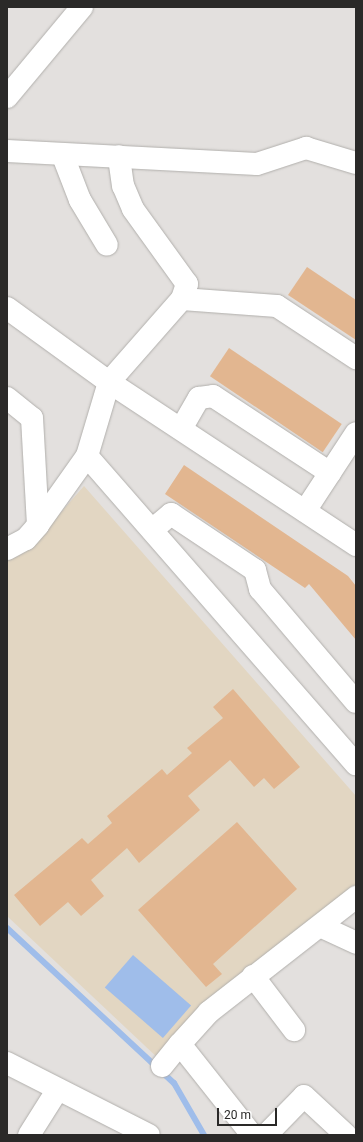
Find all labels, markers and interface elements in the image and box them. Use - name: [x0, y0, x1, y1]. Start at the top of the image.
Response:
- scale bar: [219, 1100, 279, 1126]
- text: 20 m: [224, 1108, 251, 1122]

